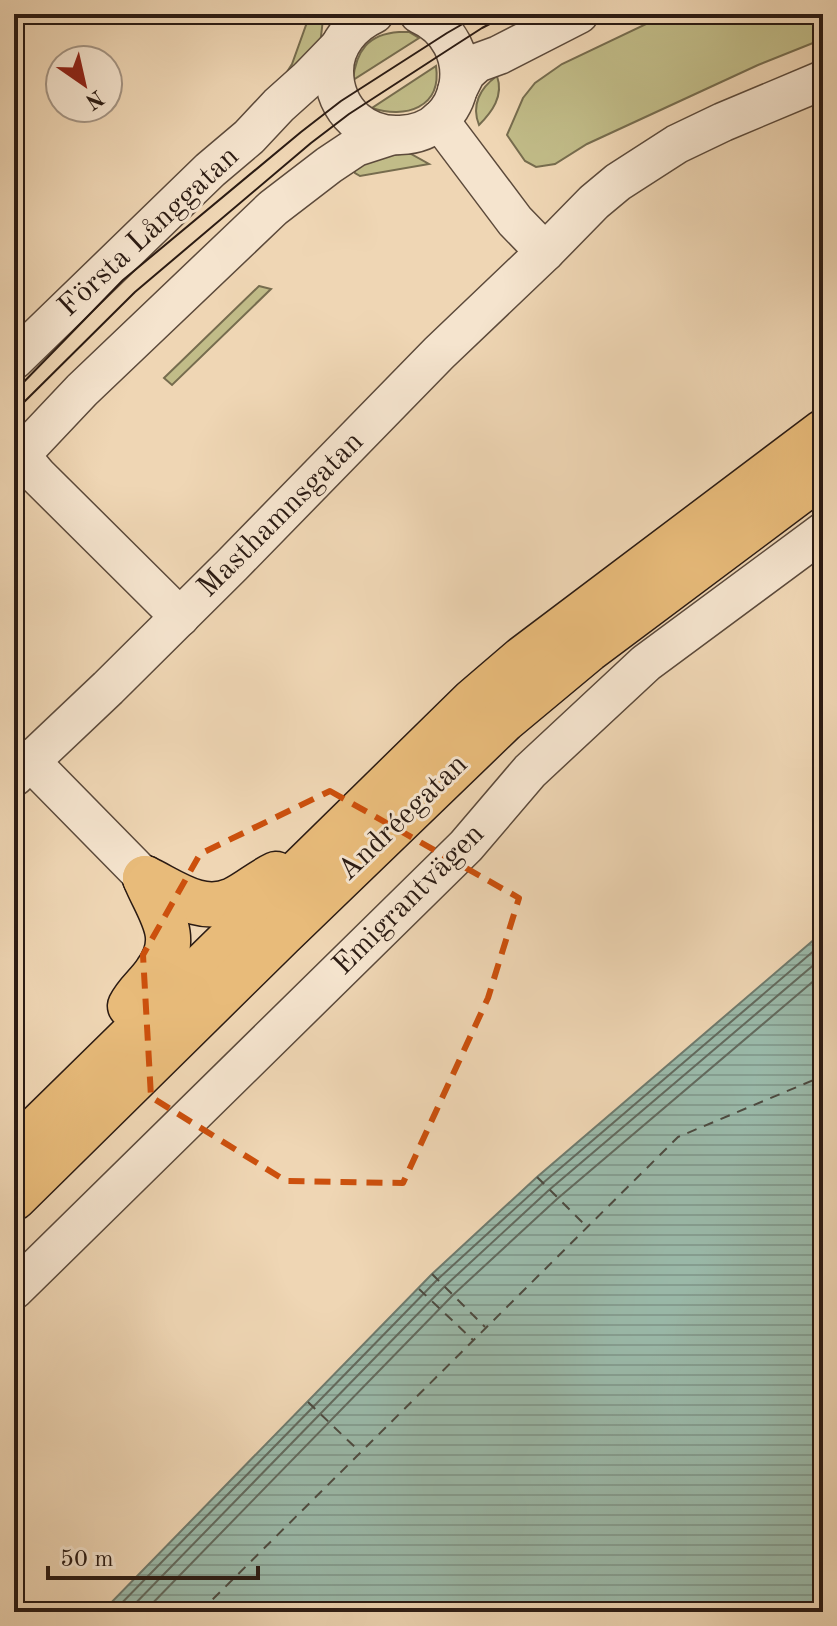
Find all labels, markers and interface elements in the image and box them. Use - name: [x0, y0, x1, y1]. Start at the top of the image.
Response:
- north arrow: [44, 44, 124, 124]
- text: N: [81, 85, 107, 113]
- street label: Första Långgatan: [53, 141, 245, 323]
- street label: Masthamnsgatan: [193, 427, 369, 603]
- street label: Andréegatan: [332, 749, 474, 887]
- street label: Emigrantvägen: [328, 819, 490, 981]
- scale bar: [48, 1530, 258, 1580]
- text: 50 m: [60, 1548, 114, 1572]

